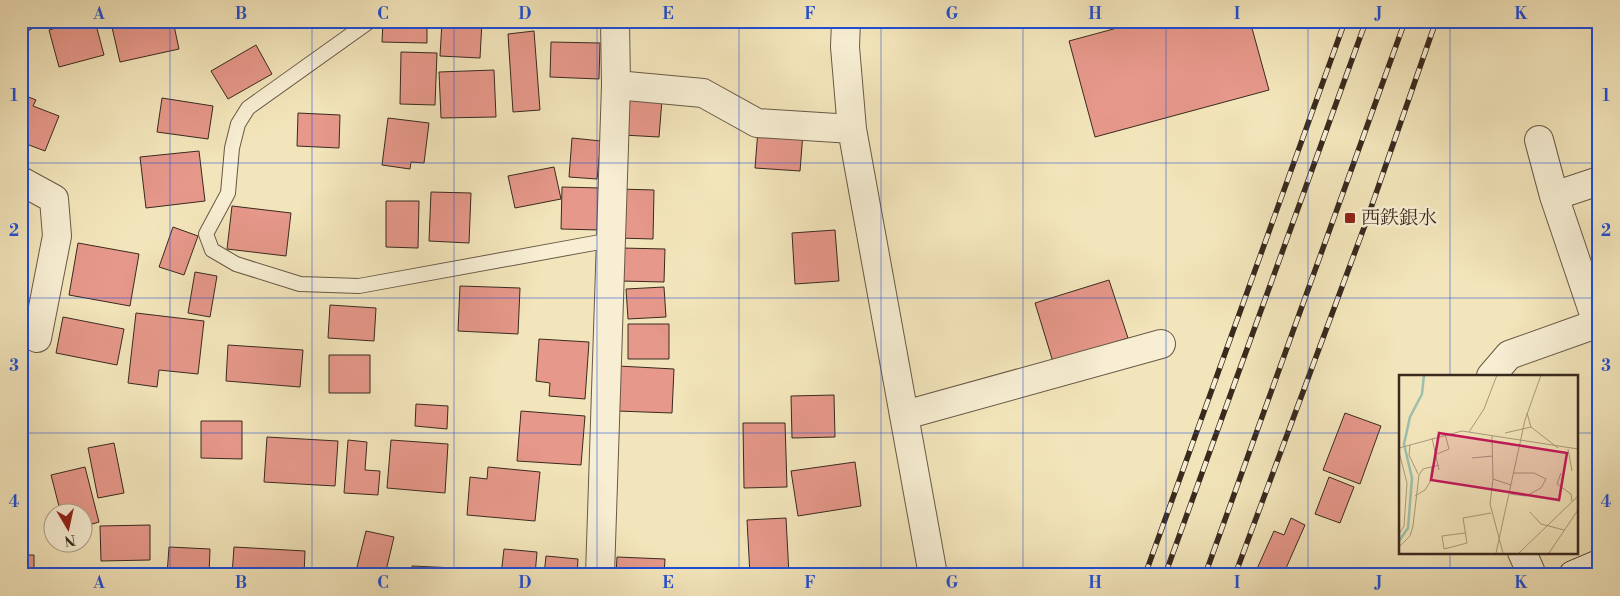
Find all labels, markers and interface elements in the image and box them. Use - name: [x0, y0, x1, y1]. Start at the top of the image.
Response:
- text: A: [92, 4, 105, 24]
- text: B: [235, 4, 247, 24]
- text: C: [377, 4, 389, 24]
- text: D: [519, 4, 532, 24]
- text: E: [662, 4, 674, 24]
- text: F: [804, 4, 816, 24]
- text: G: [946, 4, 959, 24]
- text: H: [1088, 4, 1102, 24]
- text: I: [1234, 4, 1240, 24]
- text: J: [1374, 4, 1382, 24]
- text: K: [1515, 4, 1529, 24]
- text: 1: [10, 86, 18, 106]
- text: 1: [1602, 86, 1610, 106]
- place label: 西鉄銀水: [1361, 206, 1437, 230]
- marker: 西鉄銀水: [1343, 211, 1357, 225]
- text: 2: [9, 221, 19, 241]
- text: 2: [1601, 221, 1611, 241]
- text: 3: [9, 356, 19, 376]
- text: 3: [1601, 356, 1611, 376]
- inset map: [1399, 375, 1578, 554]
- text: 4: [9, 492, 20, 512]
- text: 4: [1601, 492, 1612, 512]
- north arrow: [42, 504, 92, 554]
- text: N: [63, 530, 77, 550]
- text: A: [92, 573, 105, 593]
- text: B: [235, 573, 247, 593]
- text: C: [377, 573, 389, 593]
- text: D: [519, 573, 532, 593]
- text: E: [662, 573, 674, 593]
- text: F: [804, 573, 816, 593]
- text: G: [946, 573, 959, 593]
- text: H: [1088, 573, 1102, 593]
- text: I: [1234, 573, 1240, 593]
- text: J: [1374, 573, 1382, 593]
- text: K: [1515, 573, 1529, 593]

